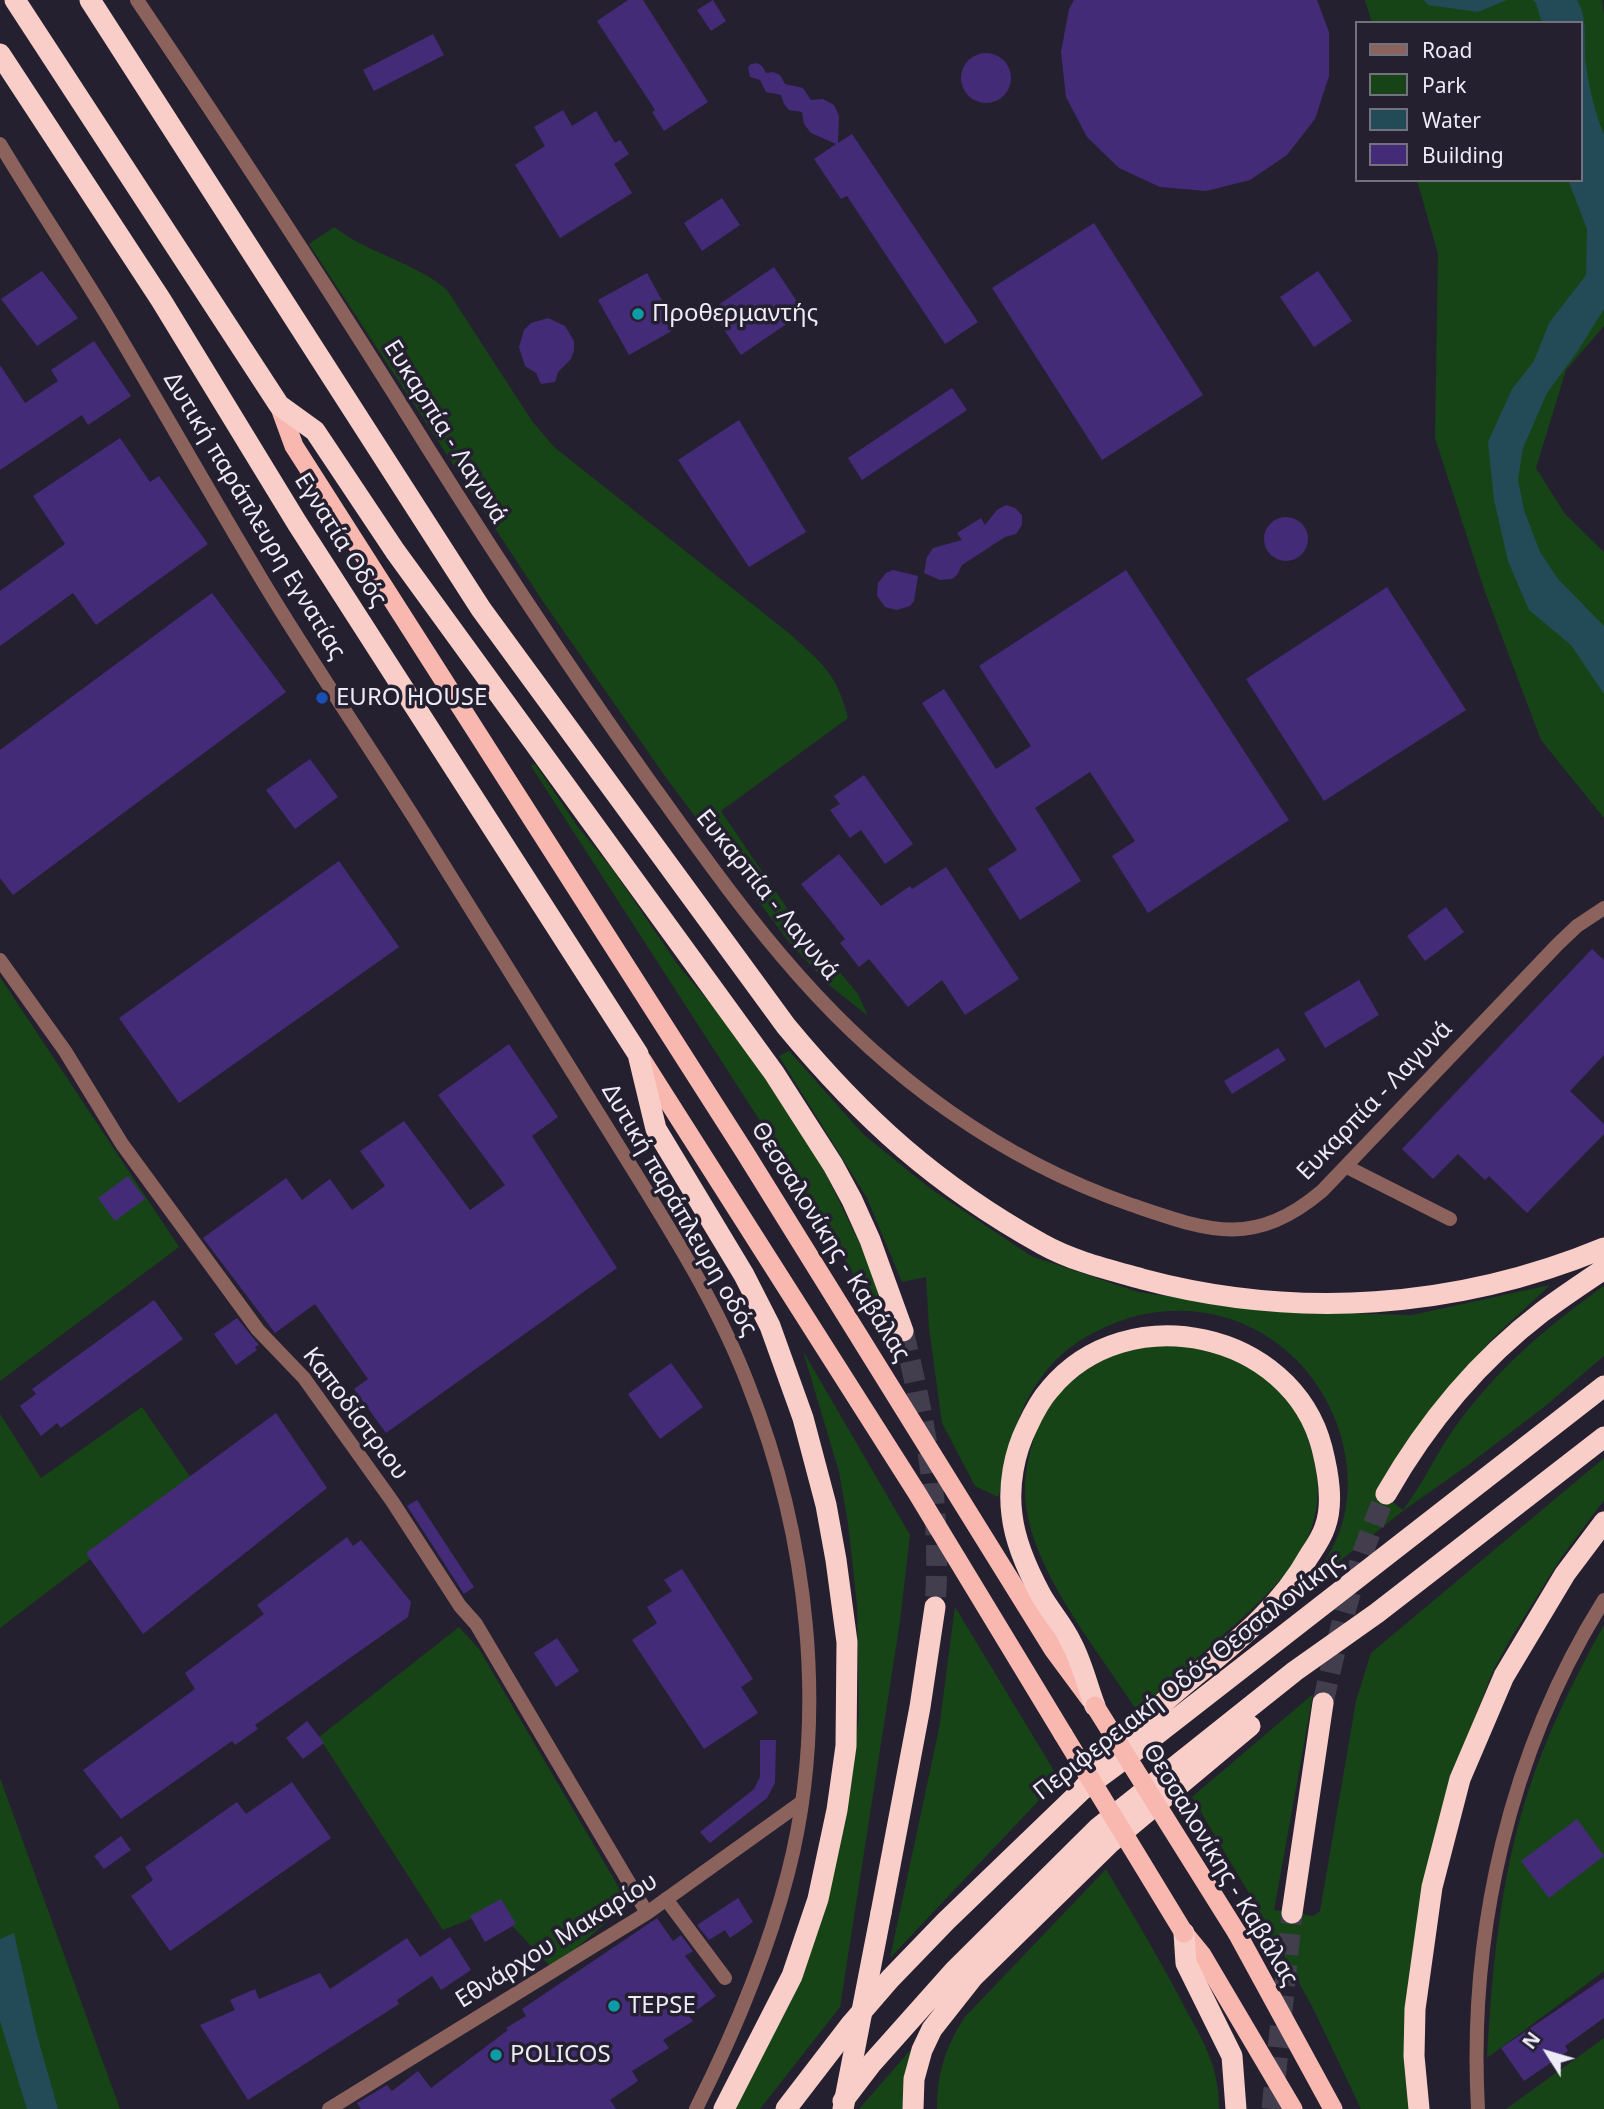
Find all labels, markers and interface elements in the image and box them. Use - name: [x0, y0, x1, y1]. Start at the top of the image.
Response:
- legend: [1356, 21, 1583, 182]
- text: Road: [1422, 36, 1472, 64]
- text: Park: [1422, 71, 1466, 99]
- text: Water: [1422, 106, 1481, 134]
- text: Building: [1422, 141, 1504, 169]
- place label: Προθερμαντής: [652, 300, 818, 328]
- marker: Προθερμαντής: [630, 306, 646, 322]
- street label: Ευκαρπία - Λαγυνά: [377, 335, 513, 529]
- street label: Δυτική παράπλευρη Εγνατίας: [157, 367, 351, 665]
- street label: Εγνατία Οδός: [287, 468, 393, 612]
- place label: EURO HOUSE: [336, 684, 487, 712]
- marker: EURO HOUSE: [314, 690, 330, 706]
- street label: Ευκαρπία - Λαγυνά: [689, 804, 845, 986]
- street label: Ευκαρπία - Λαγυνά: [1291, 1015, 1459, 1187]
- street label: Δυτική παράπλευρη οδός: [595, 1079, 763, 1341]
- street label: Θεσσαλονίκης - Καβάλας: [744, 1117, 916, 1367]
- street label: Καποδίστριου: [296, 1342, 414, 1486]
- street label: Περιφερειακή Οδός Θεσσαλονίκης: [1028, 1547, 1350, 1807]
- street label: Θεσσαλονίκης - Καβάλας: [1136, 1739, 1304, 1991]
- street label: Εθνάρχου Μακαρίου: [451, 1867, 663, 2015]
- place label: TEPSE: [628, 1992, 696, 2020]
- marker: TEPSE: [606, 1998, 622, 2014]
- north arrow: [1513, 2018, 1583, 2088]
- text: N: [1516, 2026, 1546, 2054]
- place label: POLICOS: [510, 2041, 611, 2069]
- marker: POLICOS: [488, 2047, 504, 2063]

